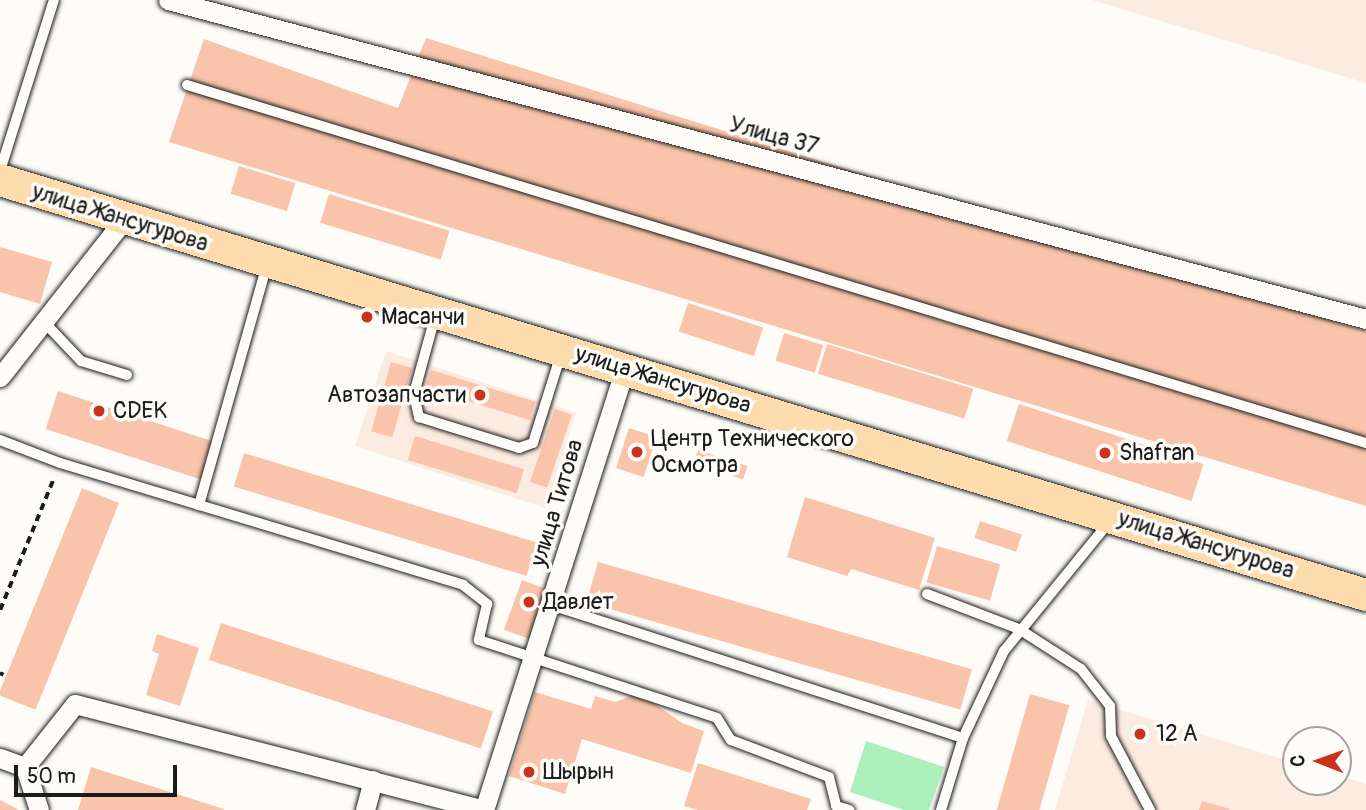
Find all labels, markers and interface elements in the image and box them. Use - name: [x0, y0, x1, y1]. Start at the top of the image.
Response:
- street label: Улица 37: [726, 111, 822, 161]
- street label: улица Жансугурова: [29, 178, 211, 258]
- place label: Масанчи: [381, 303, 464, 331]
- marker: Масанчи: [359, 309, 375, 325]
- street label: улица Жансугурова: [572, 340, 754, 420]
- place label: Автозапчасти: [327, 381, 466, 409]
- marker: Автозапчасти: [472, 387, 488, 403]
- place label: CDEK: [113, 397, 167, 425]
- marker: CDEK: [91, 403, 107, 419]
- place label: Центр Технического Осмотра: [651, 425, 854, 479]
- street label: улица Титова: [525, 436, 589, 570]
- place label: Shafran: [1119, 439, 1194, 467]
- marker: Центр Технического Осмотра: [629, 444, 645, 460]
- marker: Shafran: [1097, 445, 1113, 461]
- street label: улица Жансугурова: [1115, 505, 1297, 585]
- place label: Давлет: [543, 588, 614, 616]
- marker: Давлет: [521, 594, 537, 610]
- place label: 12 А: [1156, 720, 1198, 748]
- marker: 12 А: [1130, 724, 1150, 744]
- north arrow: [1282, 726, 1352, 796]
- scale bar: [18, 750, 180, 794]
- text: С: [1286, 755, 1310, 767]
- place label: Шырын: [543, 758, 614, 786]
- text: 50 m: [27, 763, 76, 790]
- marker: Шырын: [521, 764, 537, 780]

